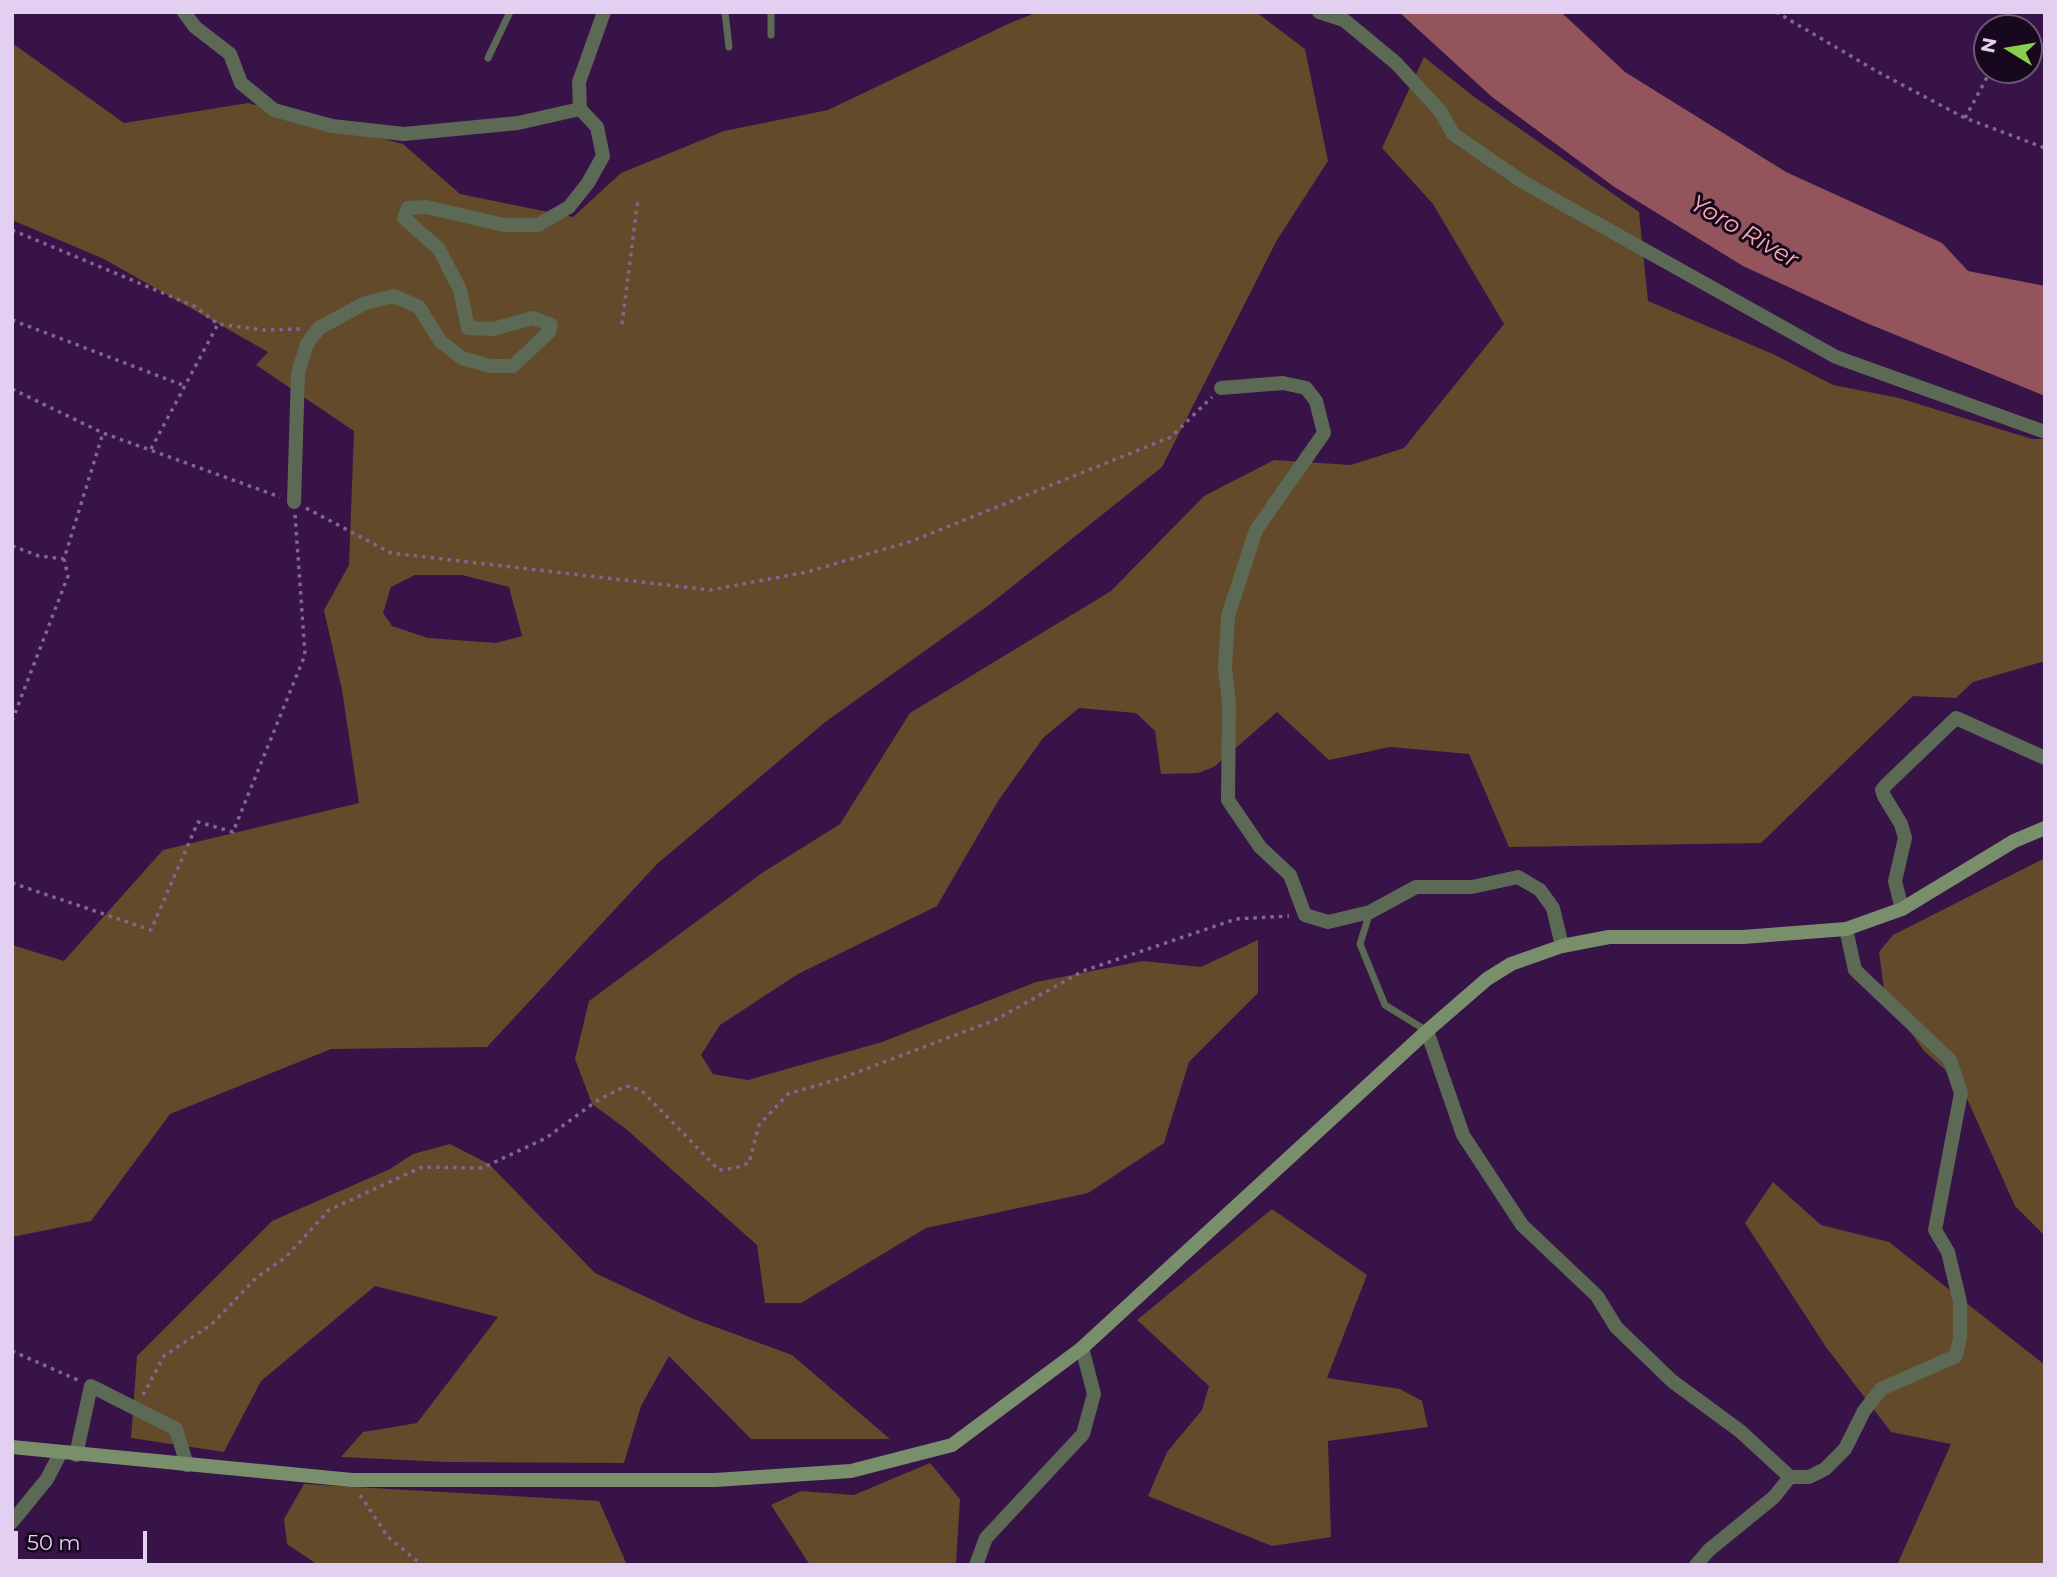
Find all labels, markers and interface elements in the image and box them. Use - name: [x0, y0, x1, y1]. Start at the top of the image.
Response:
- north arrow: [1973, 14, 2043, 84]
- text: N: [1976, 36, 2002, 55]
- water label: Yoro River: [1685, 189, 1803, 275]
- scale bar: [18, 1518, 150, 1562]
- text: 50 m: [27, 1530, 81, 1555]

